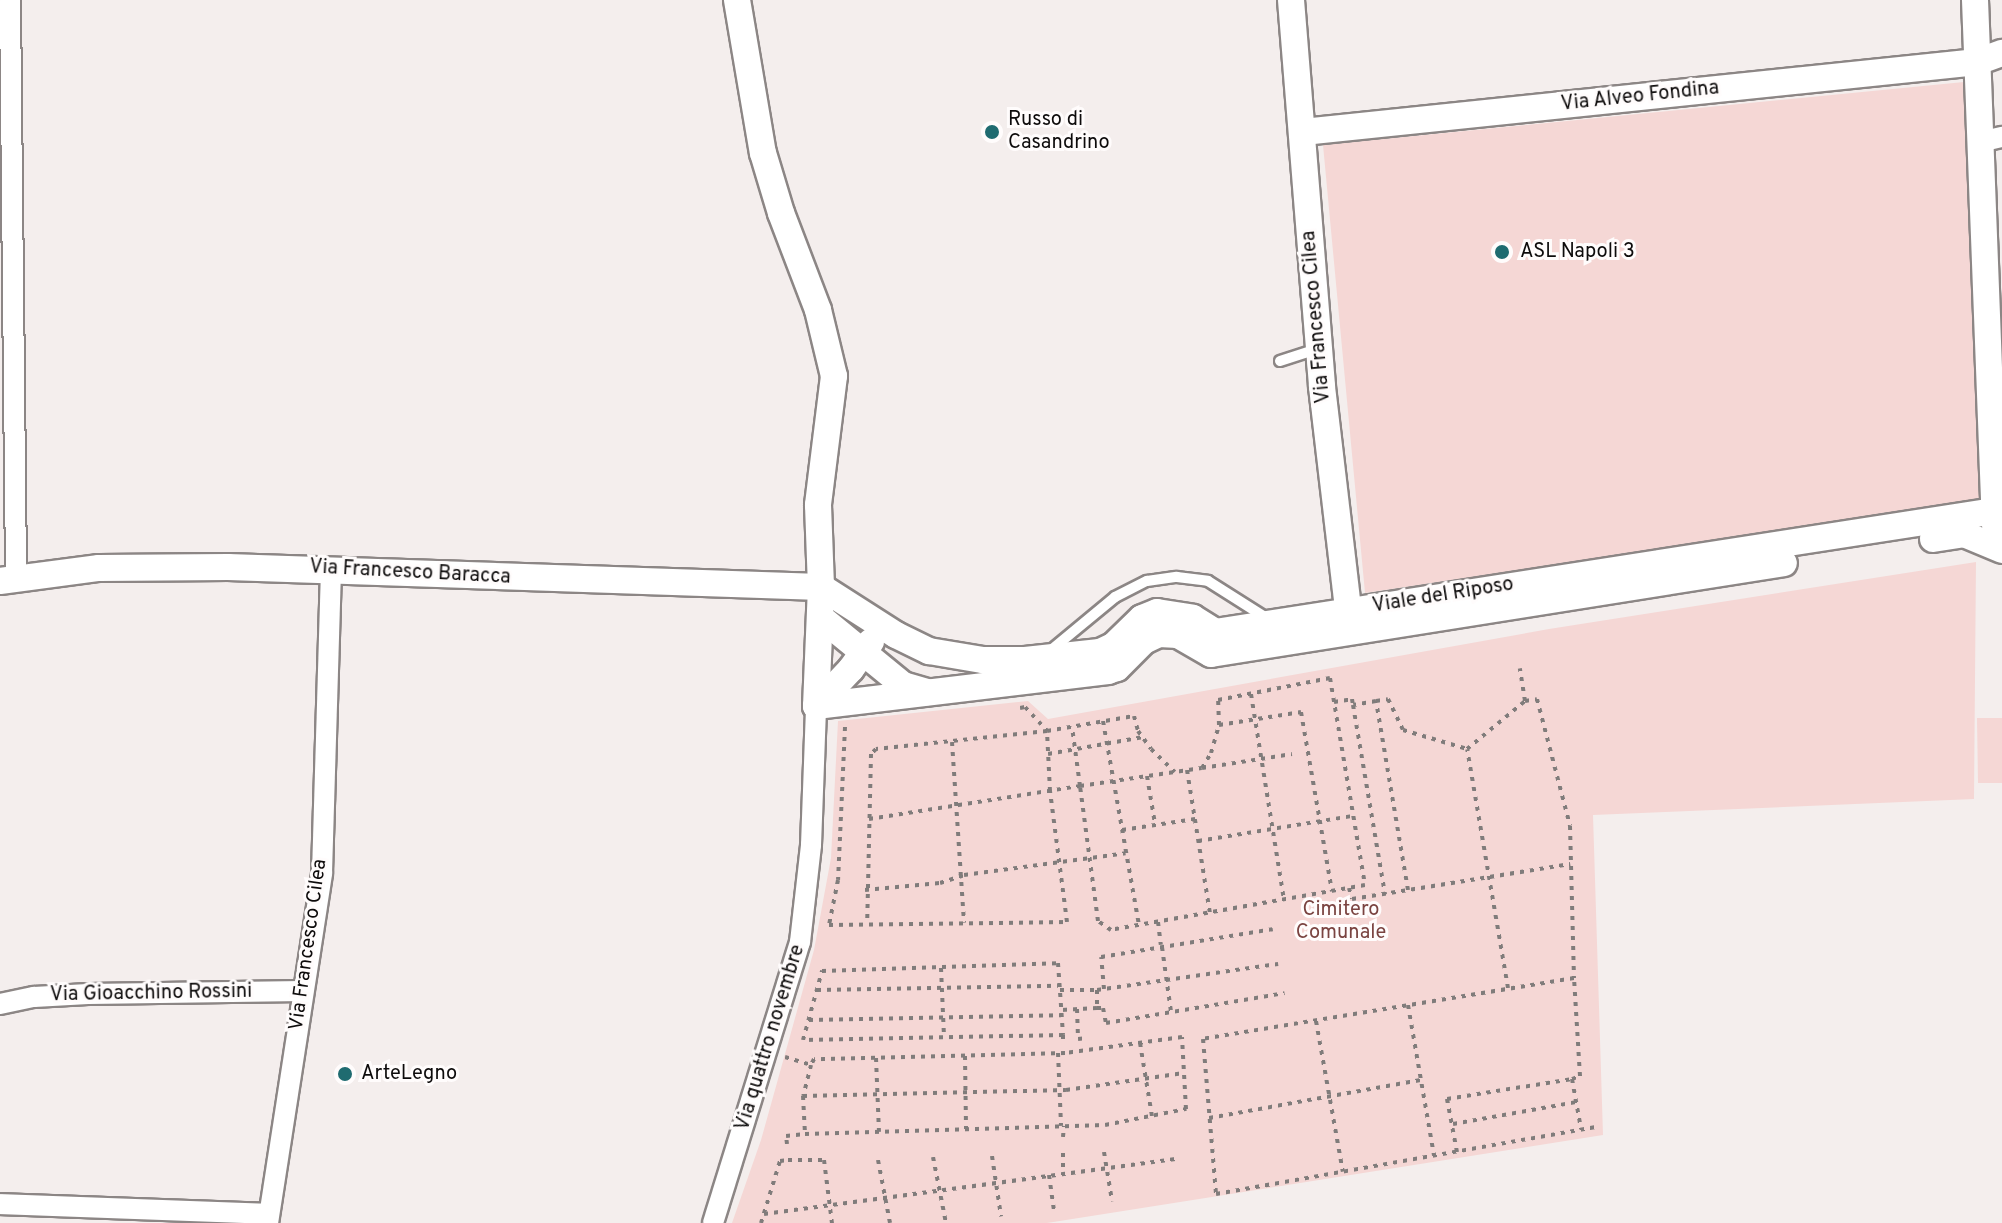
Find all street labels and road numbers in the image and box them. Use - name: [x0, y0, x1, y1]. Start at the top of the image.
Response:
- street label: Via Alveo Fondina: [1559, 77, 1721, 117]
- street label: Via Francesco Cilea: [1297, 230, 1337, 404]
- street label: Via Francesco Baracca: [309, 556, 511, 590]
- street label: Viale del Riposo: [1371, 573, 1515, 619]
- street label: Via Francesco Cilea: [285, 858, 333, 1032]
- street label: Via quattro novembre: [731, 942, 811, 1134]
- street label: Via Gioacchino Rossini: [50, 980, 252, 1008]

